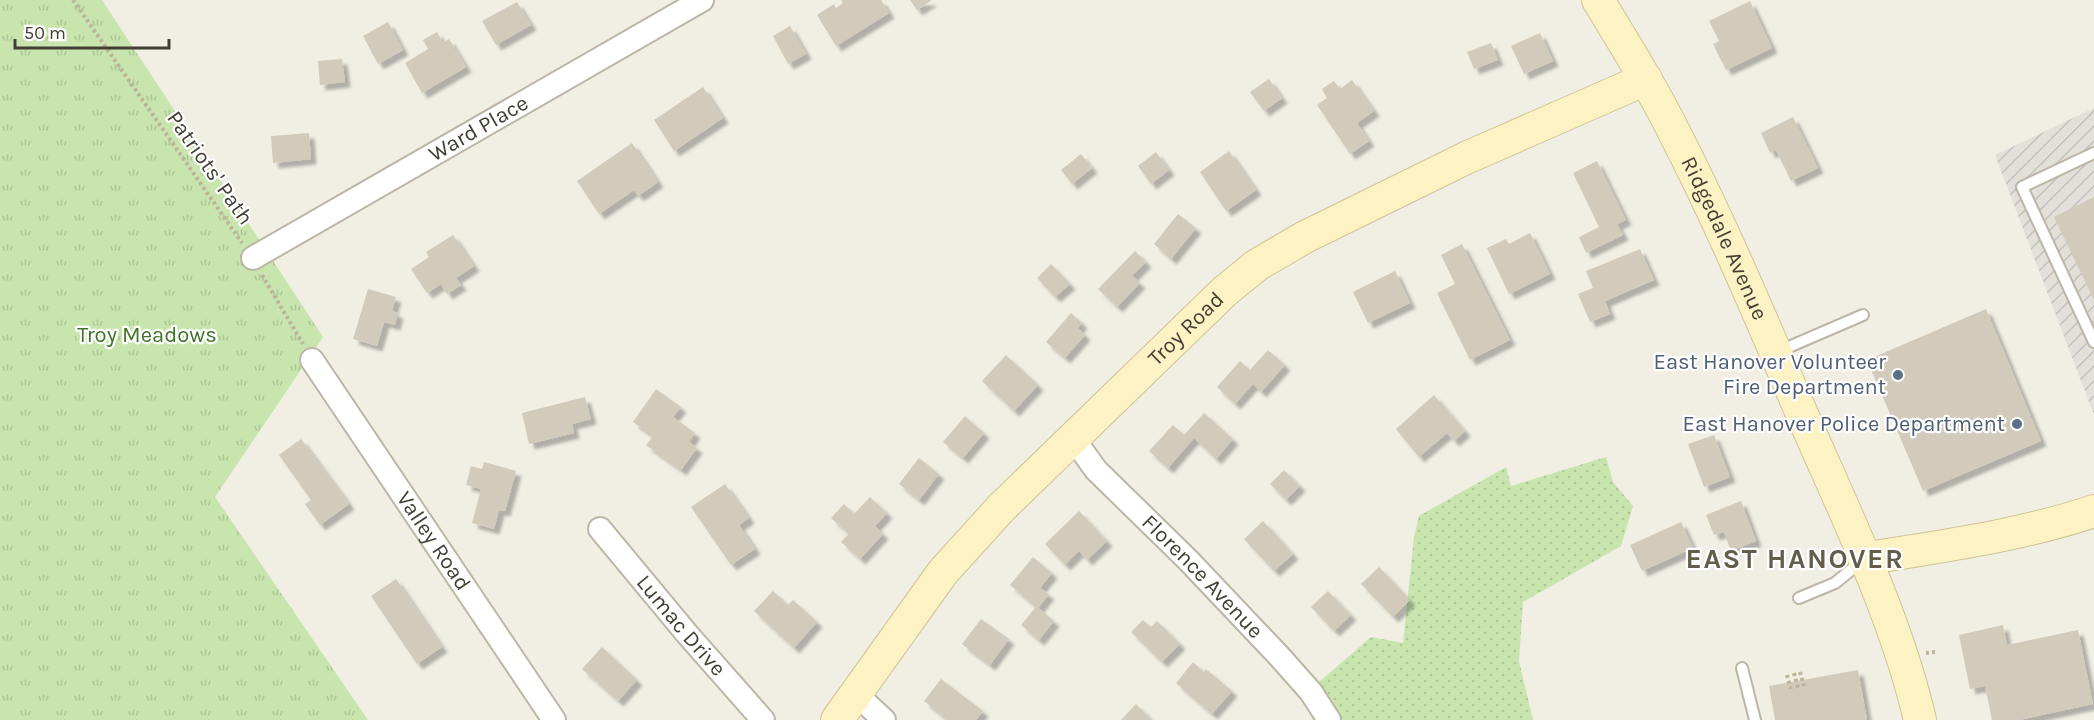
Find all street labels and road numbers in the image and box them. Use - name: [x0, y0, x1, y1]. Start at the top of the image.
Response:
- street label: Ward Place: [424, 90, 533, 167]
- street label: Patriots' Path: [161, 106, 259, 230]
- street label: Ridgedale Avenue: [1675, 152, 1773, 324]
- street label: Troy Road: [1143, 286, 1229, 371]
- street label: Valley Road: [391, 487, 476, 595]
- street label: Florence Avenue: [1136, 509, 1268, 644]
- street label: Lumac Drive: [631, 570, 731, 681]

